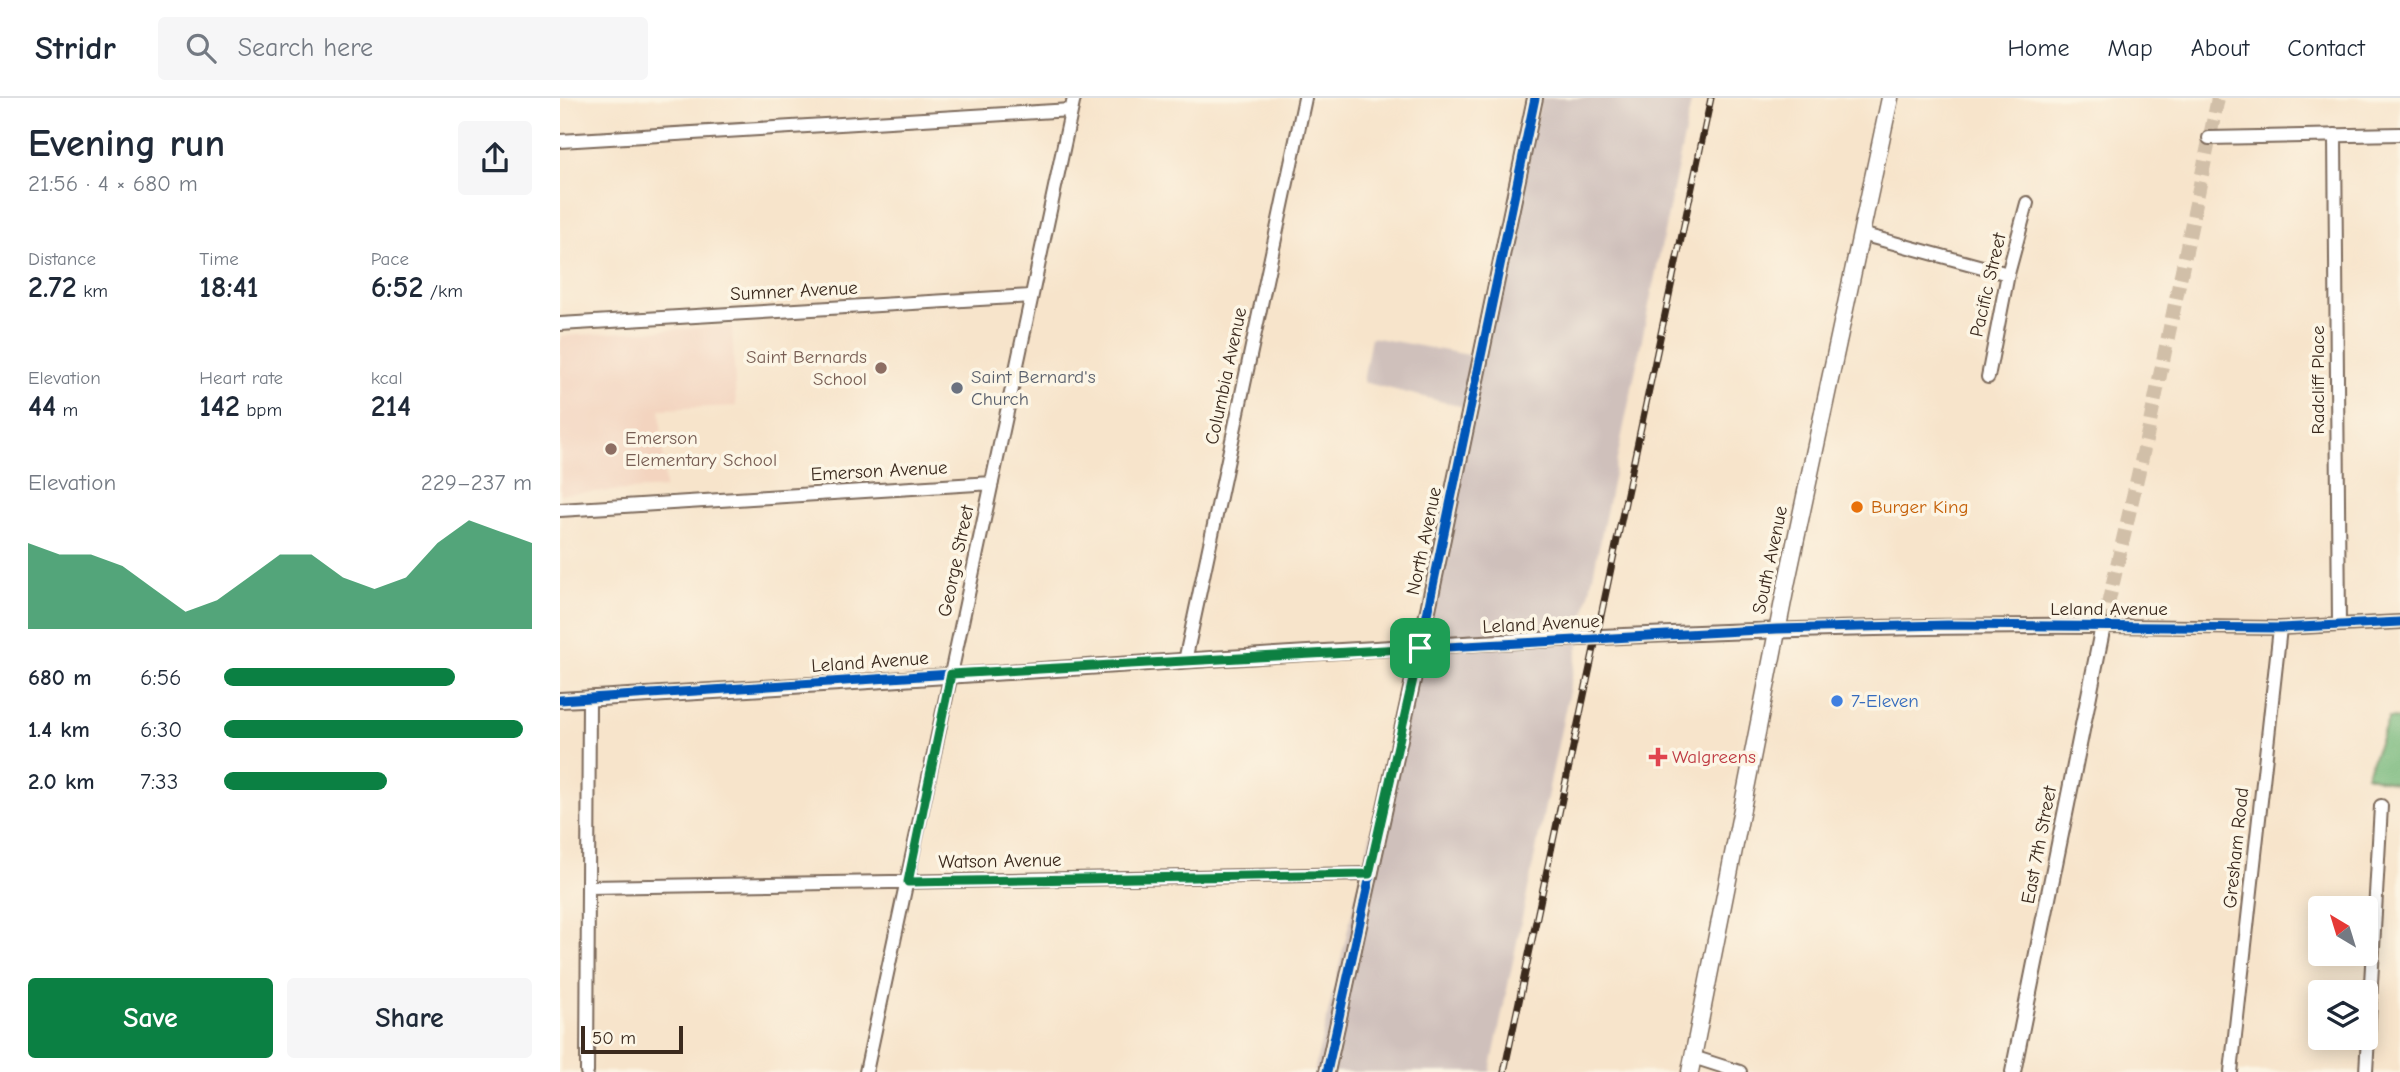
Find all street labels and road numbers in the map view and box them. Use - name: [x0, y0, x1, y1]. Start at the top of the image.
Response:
- street label: Pacific Street: [1965, 230, 2011, 339]
- street label: Sumner Avenue: [730, 277, 858, 305]
- street label: Columbia Avenue: [1201, 305, 1251, 447]
- street label: Radcliff Place: [2307, 326, 2329, 434]
- street label: Emerson Avenue: [810, 456, 948, 486]
- street label: North Avenue: [1402, 485, 1446, 597]
- street label: George Street: [933, 503, 979, 619]
- street label: South Avenue: [1748, 504, 1792, 616]
- street label: Leland Avenue: [2050, 598, 2168, 620]
- street label: Leland Avenue: [1482, 610, 1600, 638]
- street label: Leland Avenue: [811, 647, 929, 677]
- street label: East 7th Street: [2017, 784, 2061, 906]
- street label: Gresham Road: [2219, 787, 2253, 909]
- street label: Watson Avenue: [938, 849, 1062, 873]

